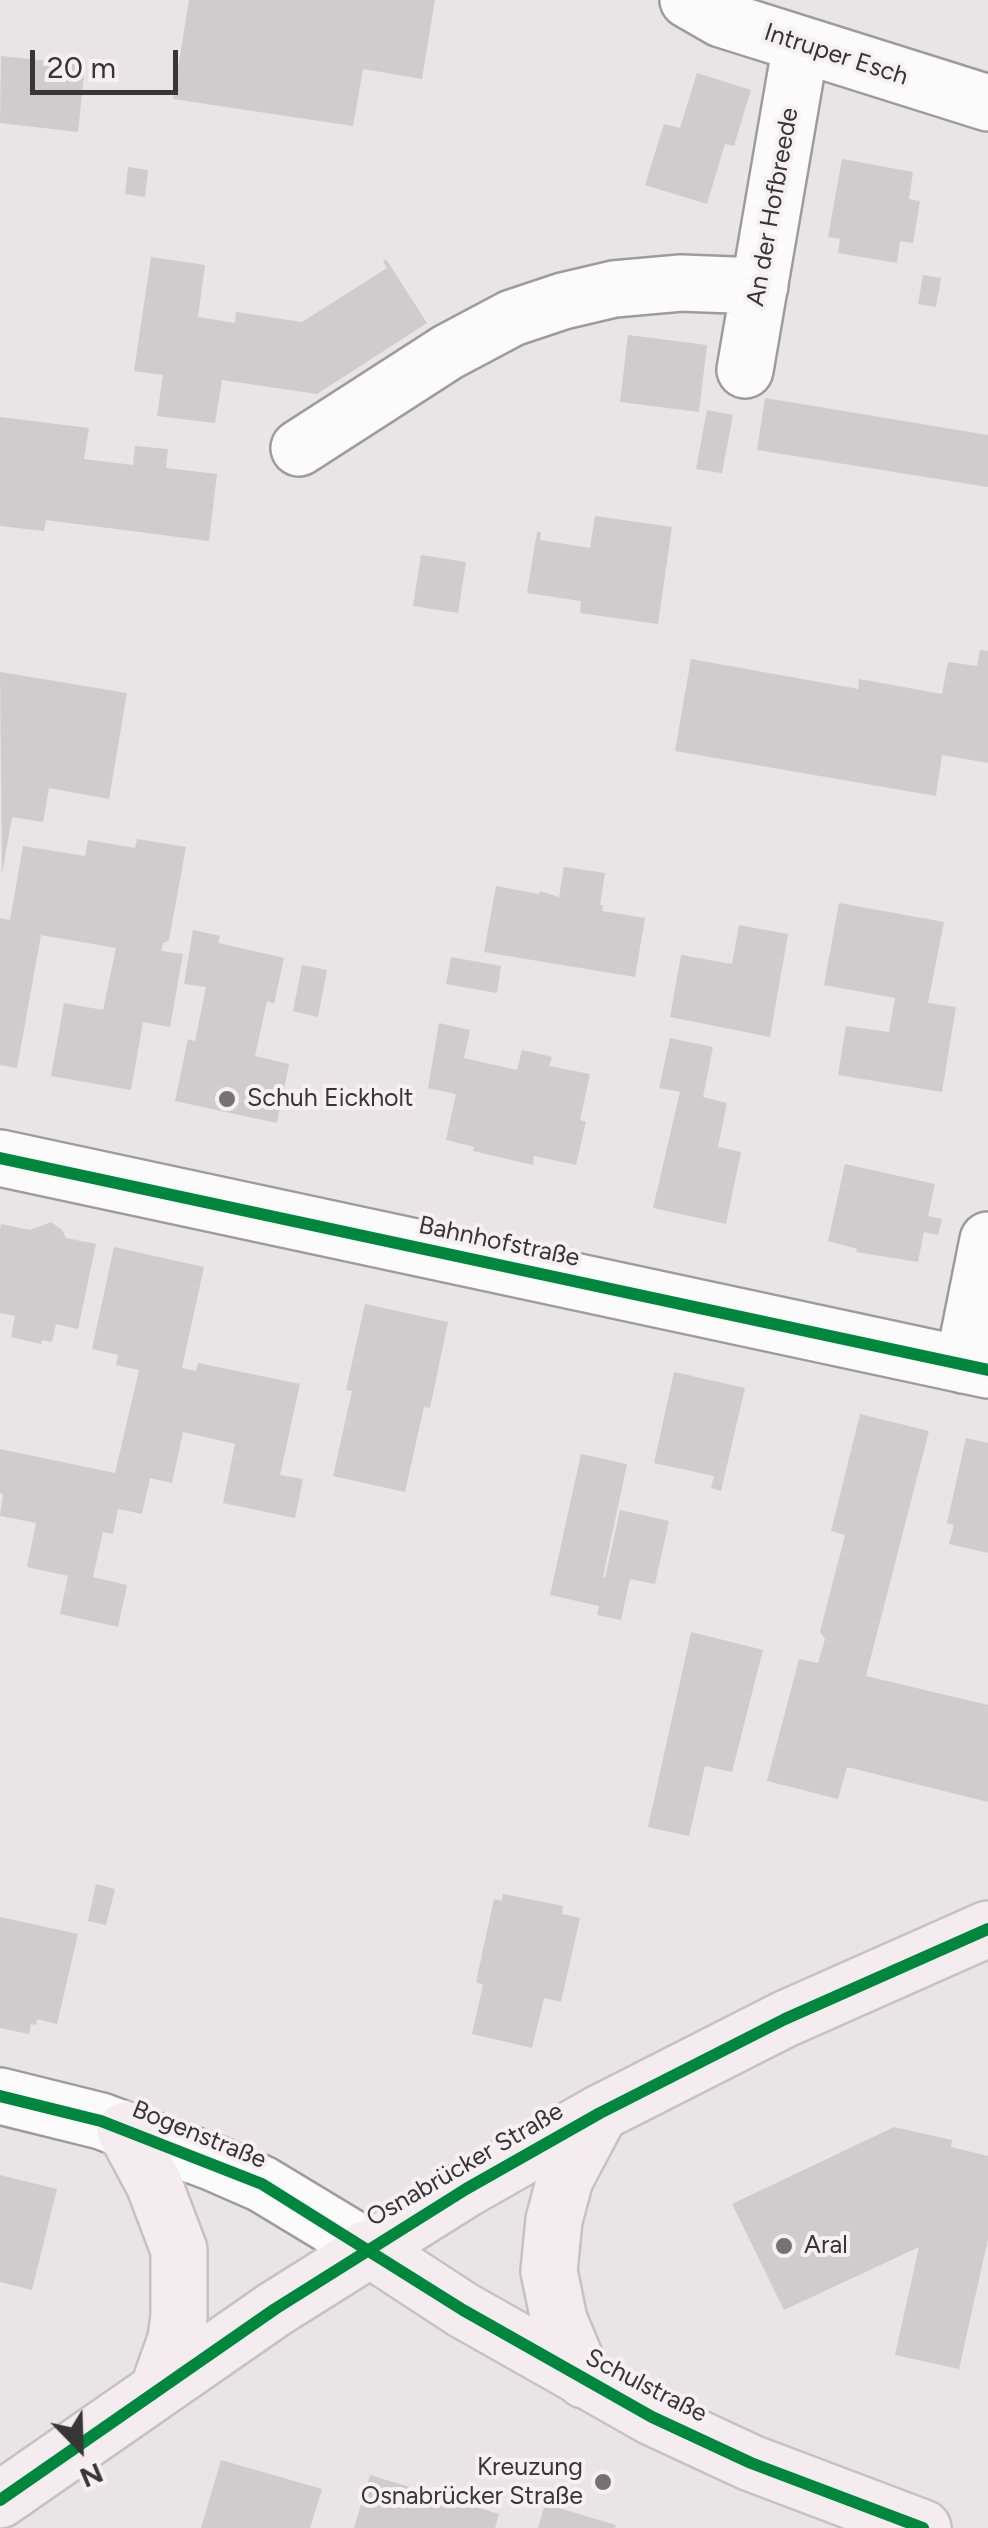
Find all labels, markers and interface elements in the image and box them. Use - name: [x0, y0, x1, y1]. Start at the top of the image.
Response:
- street label: Intruper Esch: [760, 18, 912, 92]
- scale bar: [35, 30, 182, 92]
- text: 20 m: [47, 49, 116, 86]
- street label: An der Hofbreede: [741, 105, 805, 309]
- place label: Schuh Eickholt: [247, 1084, 414, 1114]
- marker: Schuh Eickholt: [216, 1088, 238, 1110]
- street label: Bahnhofstraße: [416, 1210, 582, 1274]
- street label: Bogenstraße: [128, 2094, 270, 2176]
- street label: Osnabrücker Straße: [361, 2096, 569, 2234]
- place label: Aral: [804, 2231, 848, 2261]
- marker: Aral: [773, 2235, 795, 2257]
- street label: Schulstraße: [580, 2343, 712, 2429]
- north arrow: [30, 2398, 130, 2498]
- place label: Kreuzung Osnabrücker Straße: [361, 2453, 583, 2512]
- text: N: [75, 2456, 108, 2495]
- marker: Kreuzung Osnabrücker Straße: [592, 2471, 614, 2493]

